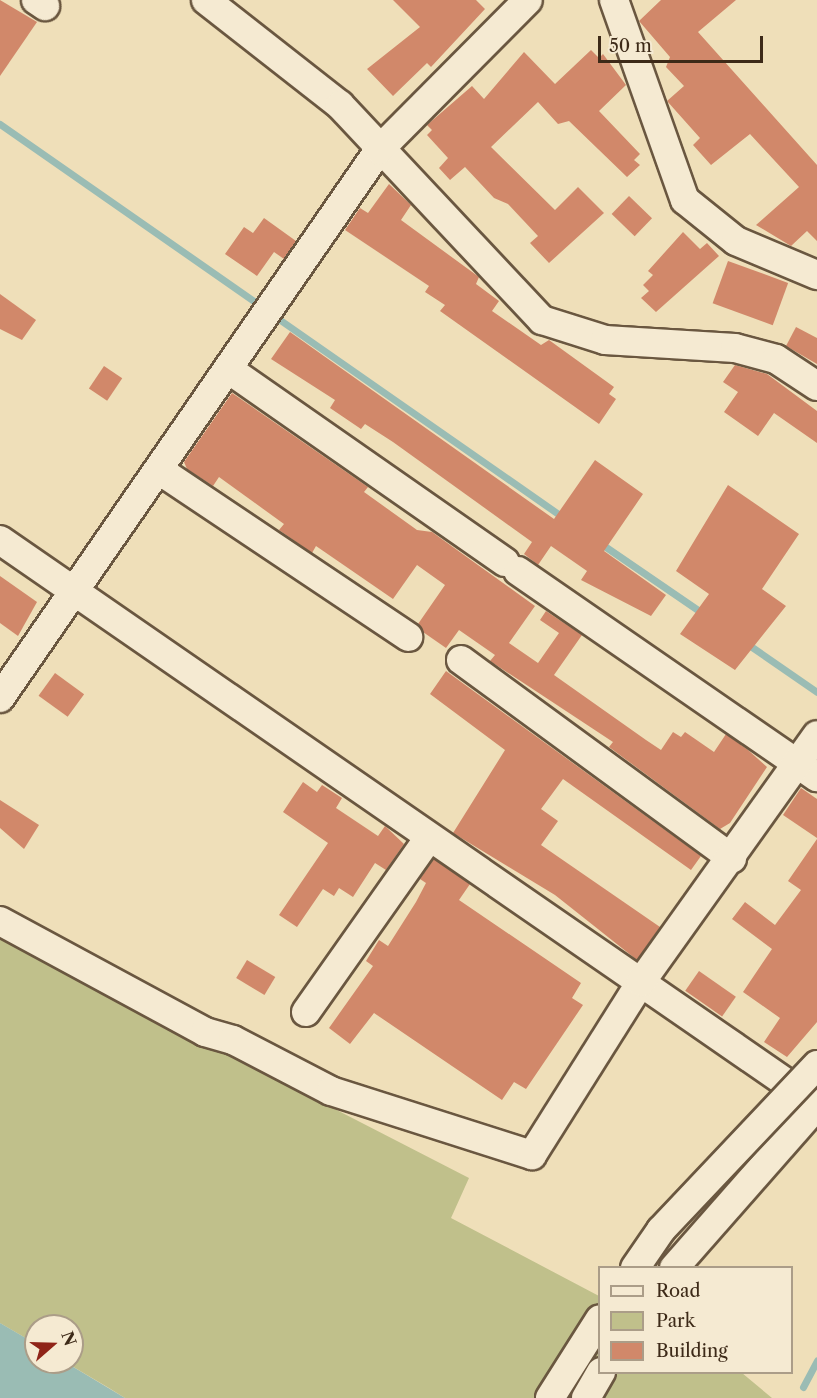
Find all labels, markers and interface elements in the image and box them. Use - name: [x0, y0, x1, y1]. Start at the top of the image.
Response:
- scale bar: [601, 24, 766, 62]
- text: 50 m: [609, 35, 652, 57]
- legend: [598, 1266, 793, 1374]
- text: Road: [656, 1280, 701, 1302]
- text: Park: [656, 1310, 695, 1332]
- north arrow: [24, 1314, 84, 1374]
- text: N: [57, 1329, 81, 1348]
- text: Building: [656, 1340, 728, 1362]

